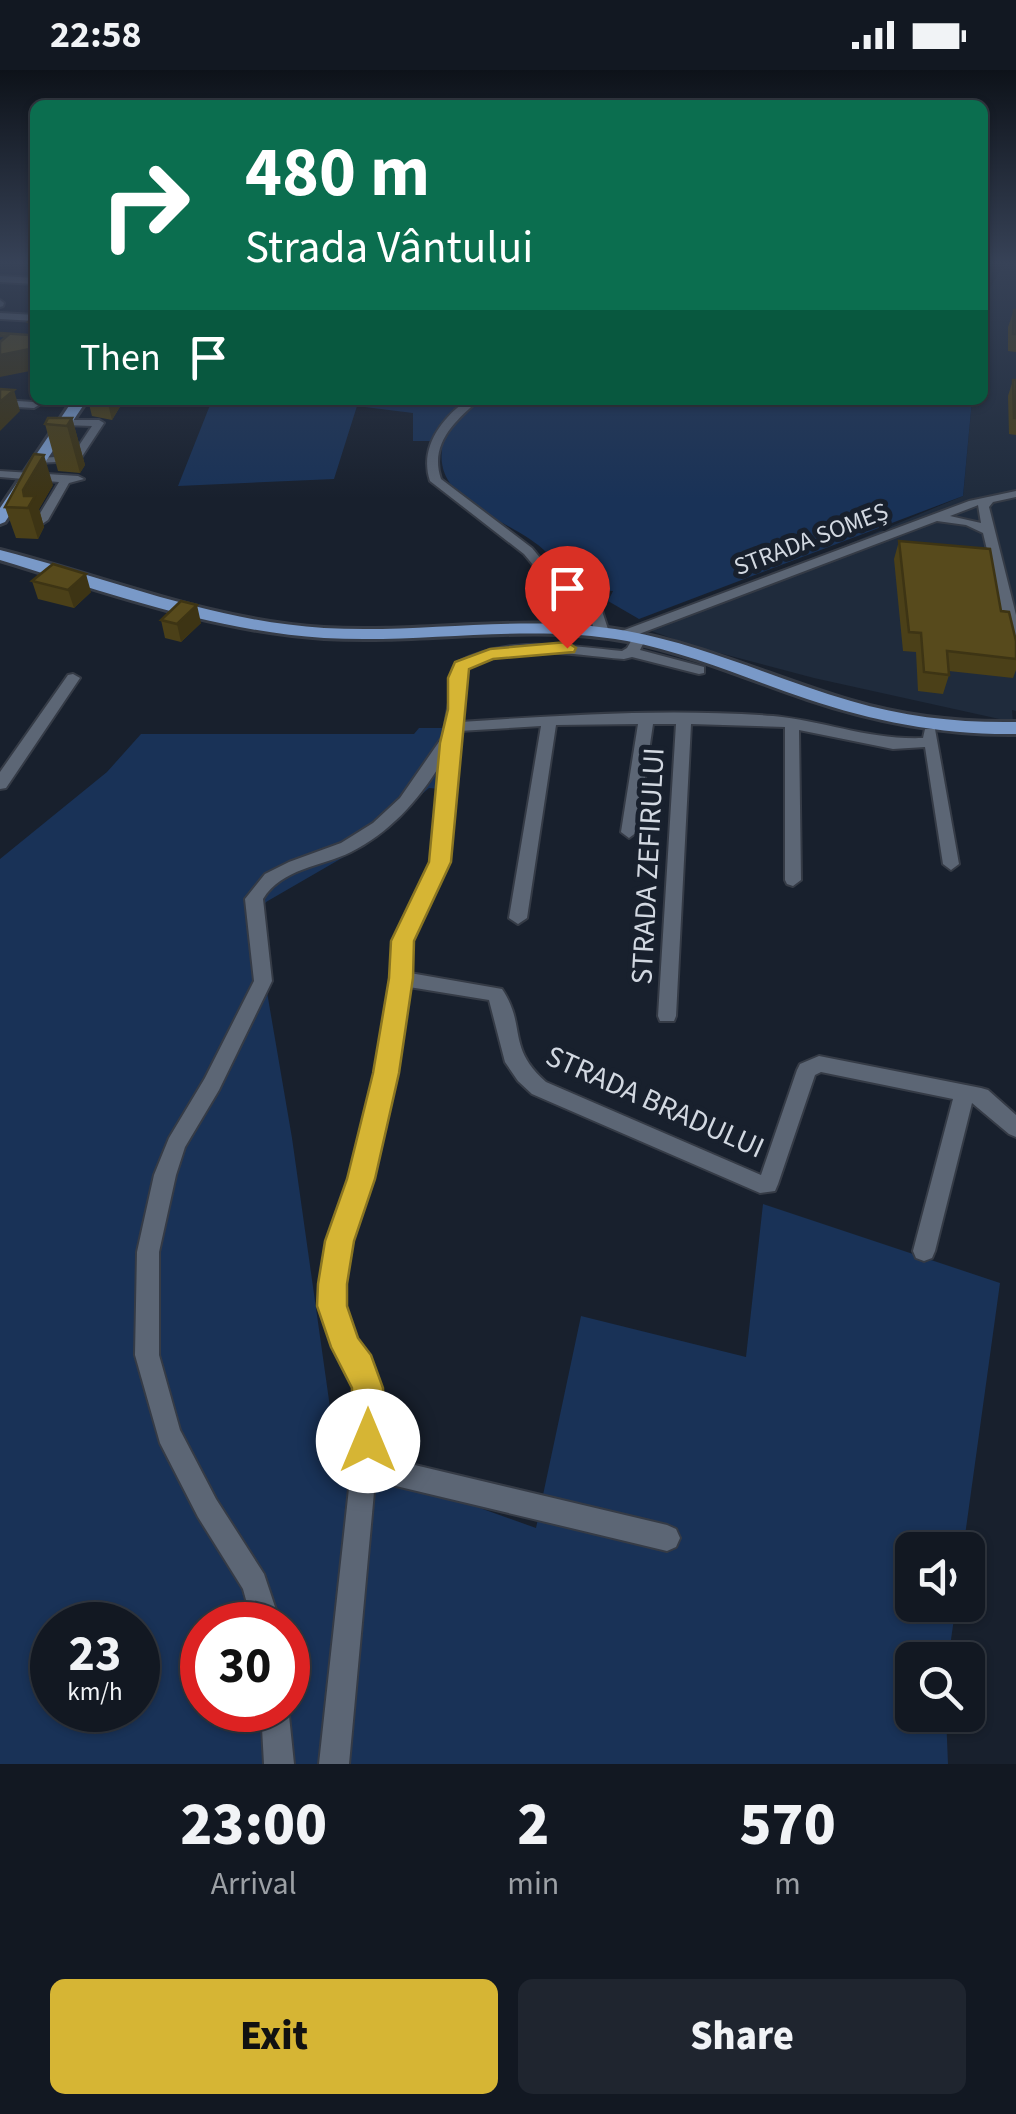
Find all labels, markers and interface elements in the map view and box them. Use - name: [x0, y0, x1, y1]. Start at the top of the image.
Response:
- text: 22:58: [50, 8, 142, 62]
- text: 480 m: [245, 123, 430, 223]
- icon: right: [80, 140, 210, 270]
- text: Strada Vântului: [245, 216, 533, 280]
- icon: arrive: [181, 330, 236, 385]
- text: Then: [80, 331, 161, 385]
- street label: STRADA SOMEȘ: [729, 493, 893, 585]
- pin: [525, 546, 610, 649]
- icon: arrive: [540, 561, 595, 616]
- street label: STRADA ZEFIRULUI: [620, 746, 676, 986]
- street label: STRADA BRADULUI: [539, 1035, 771, 1169]
- position arrow: [316, 1389, 420, 1493]
- map controls: [895, 1532, 985, 1732]
- button: sound: [895, 1532, 985, 1622]
- speed limit sign: 30: [180, 1602, 310, 1732]
- text: 23: [69, 1619, 121, 1690]
- button: search: [895, 1642, 985, 1732]
- text: km/h: [67, 1674, 123, 1710]
- text: 23:00: [180, 1783, 327, 1868]
- text: 2: [517, 1783, 549, 1868]
- text: 570: [740, 1783, 836, 1868]
- text: Arrival: [211, 1861, 297, 1907]
- text: min: [507, 1861, 559, 1907]
- text: m: [774, 1861, 801, 1907]
- button: Exit: [50, 1979, 498, 2094]
- button: Share: [518, 1979, 966, 2094]

